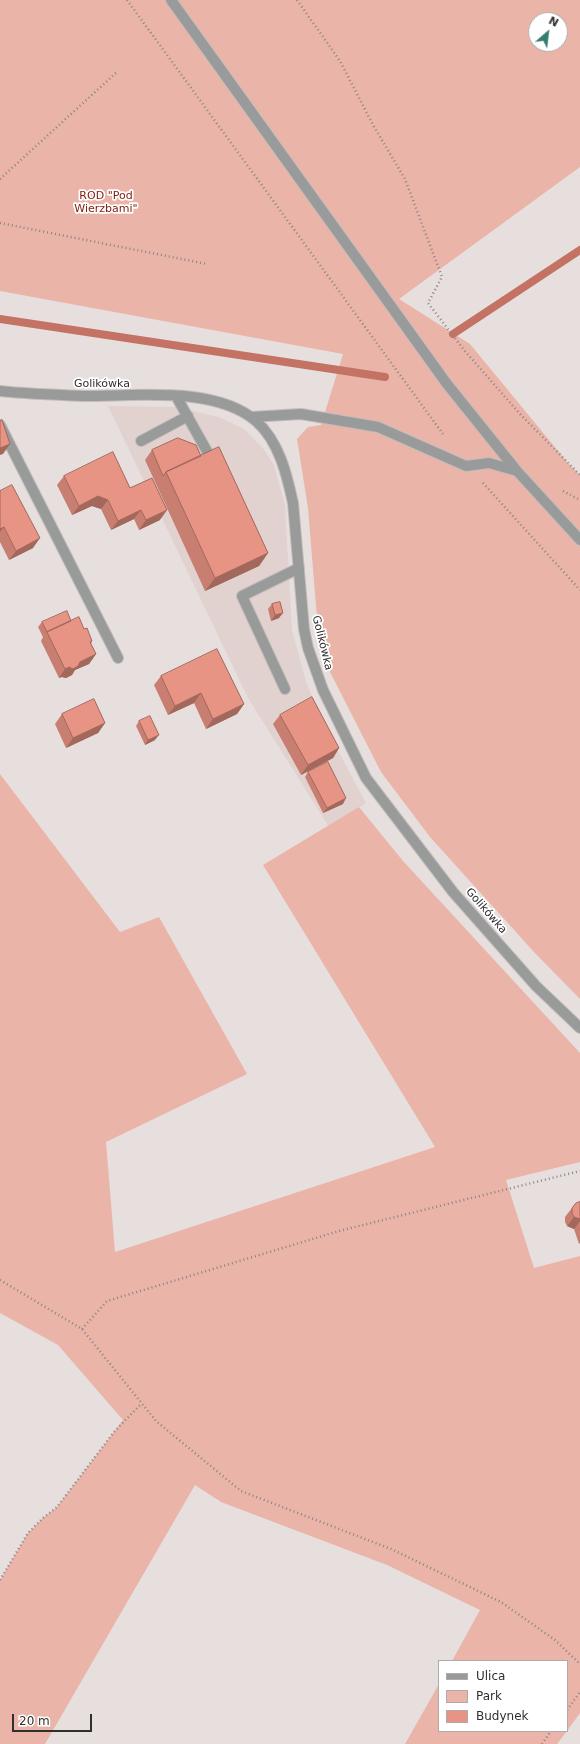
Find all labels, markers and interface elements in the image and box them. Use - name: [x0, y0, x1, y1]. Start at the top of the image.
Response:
- north arrow: [528, 12, 568, 52]
- text: N: [546, 14, 561, 30]
- park label: ROD "Pod Wierzbami": [74, 189, 138, 215]
- street label: Golikówka: [74, 377, 130, 391]
- street label: Golikówka: [309, 614, 335, 672]
- street label: Golikówka: [463, 886, 509, 936]
- legend: [438, 1660, 568, 1732]
- text: Ulica: [476, 1669, 505, 1683]
- text: Park: [476, 1689, 502, 1703]
- scale bar: [14, 1706, 94, 1732]
- text: Budynek: [476, 1709, 529, 1723]
- text: 20 m: [19, 1714, 50, 1728]

